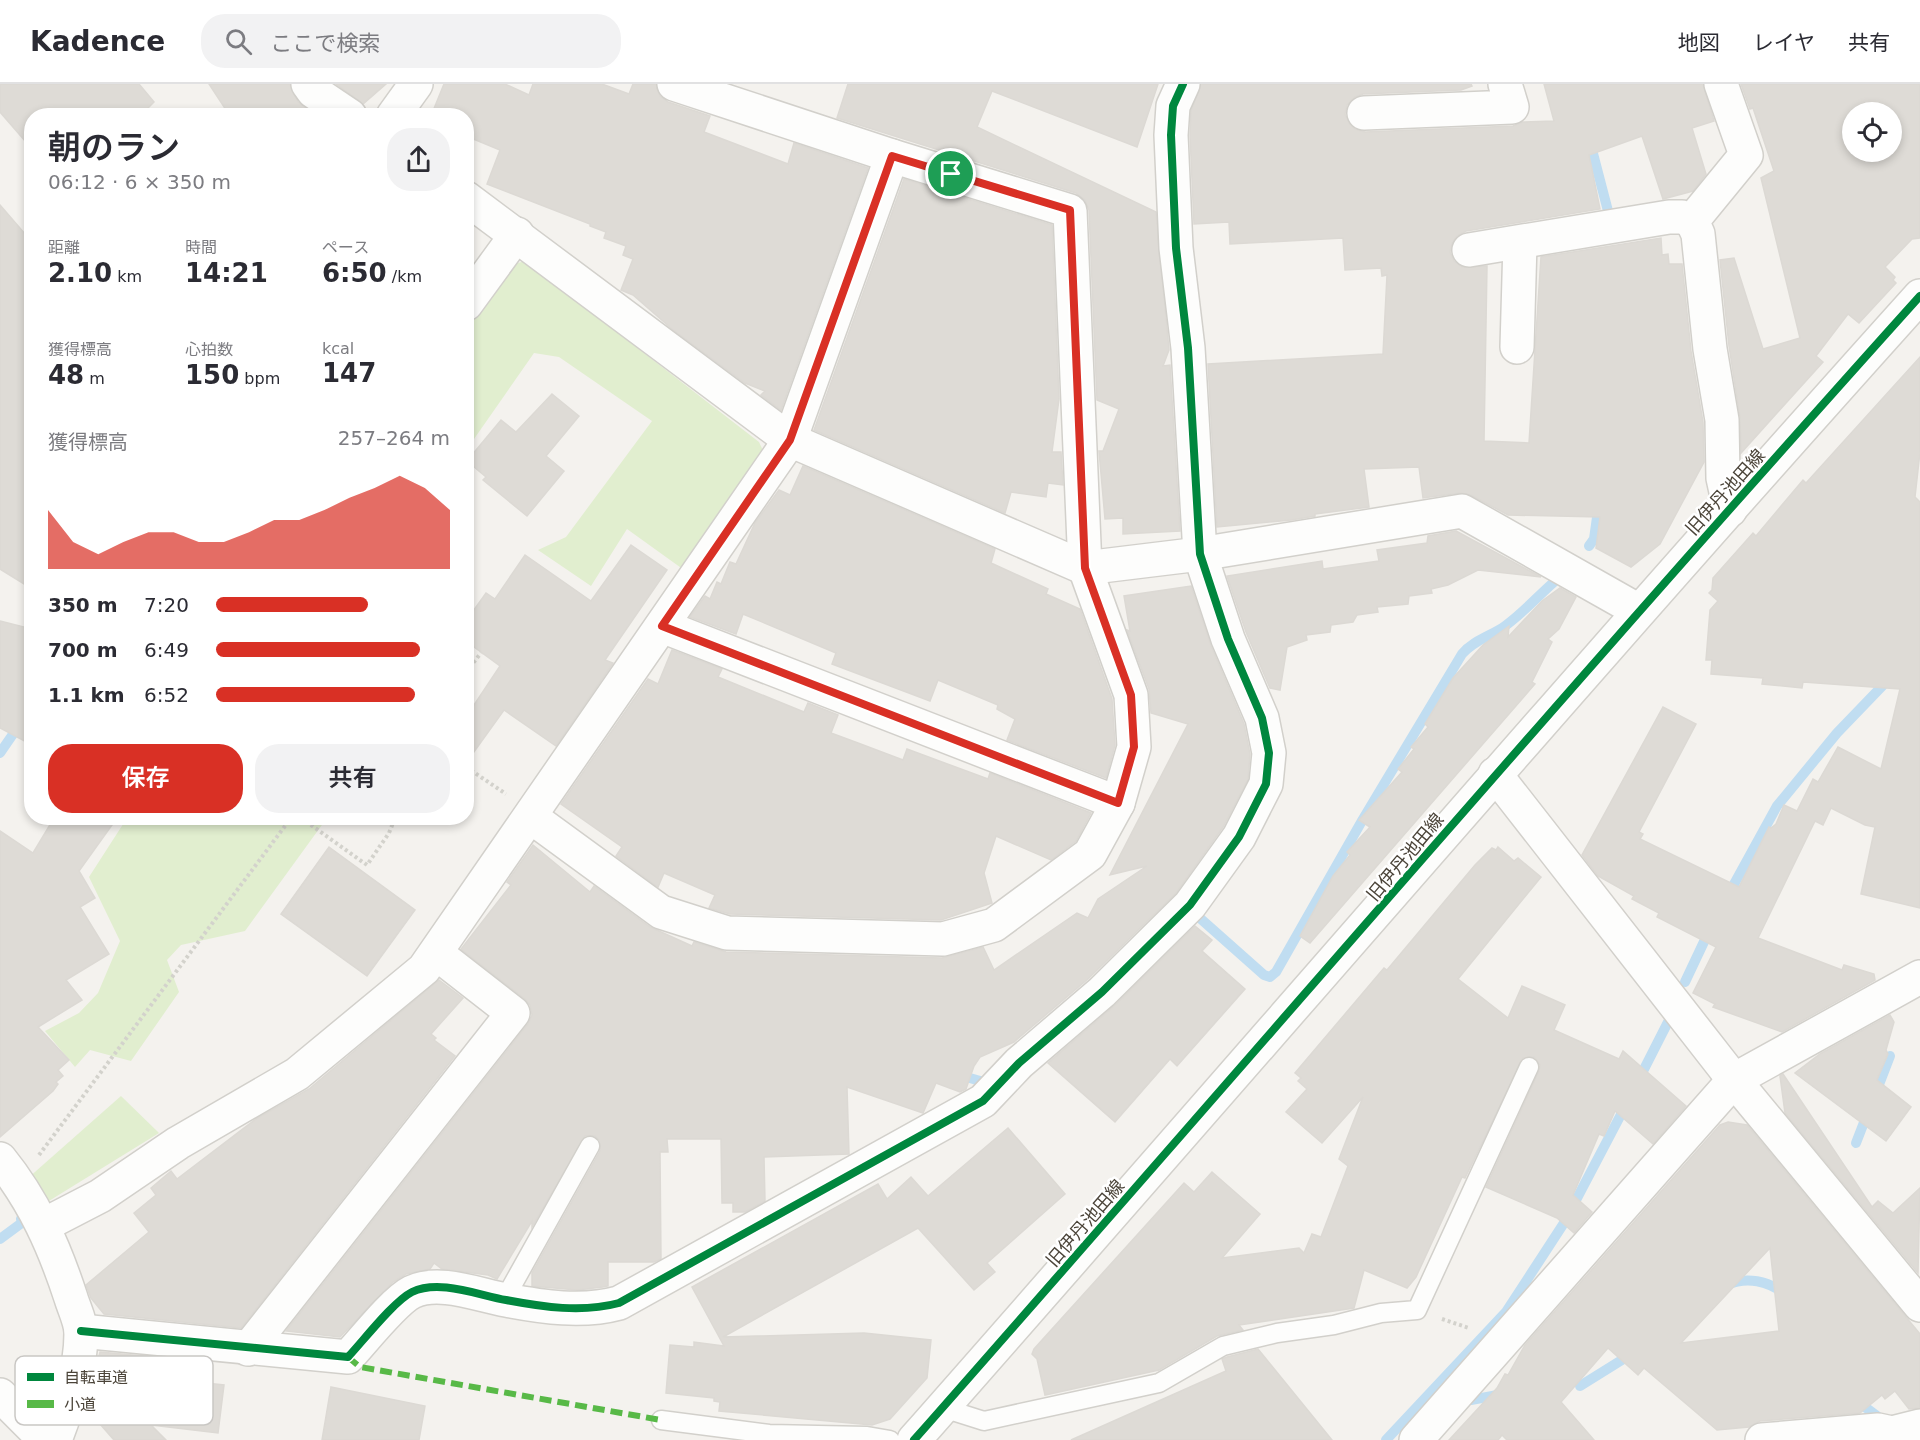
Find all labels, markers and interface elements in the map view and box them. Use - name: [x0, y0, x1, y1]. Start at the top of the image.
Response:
- search box: [201, 14, 621, 68]
- text: Kadence: [30, 25, 165, 58]
- icon: search: [222, 25, 255, 58]
- text: ここで検索: [270, 31, 380, 56]
- text: 地図: [1678, 31, 1720, 55]
- text: レイヤ: [1753, 31, 1815, 55]
- text: 共有: [1848, 31, 1890, 55]
- map controls: [1842, 102, 1902, 162]
- button: locate: [1842, 102, 1902, 162]
- text: 朝のラン: [48, 128, 180, 167]
- button: share: [387, 128, 450, 191]
- pin: [925, 148, 976, 199]
- icon: arrive: [934, 157, 967, 190]
- text: 06:12 · 6 × 350 m: [48, 170, 231, 194]
- text: 距離: [48, 238, 80, 257]
- text: 時間: [185, 238, 217, 257]
- text: ペース: [322, 238, 369, 257]
- text: 2.10: [48, 258, 112, 288]
- text: 14:21: [185, 258, 268, 288]
- text: 6:50: [322, 258, 387, 288]
- text: km: [112, 267, 142, 286]
- text: /km: [387, 267, 422, 286]
- text: kcal: [322, 339, 354, 358]
- text: 獲得標高: [48, 340, 112, 359]
- text: 心拍数: [185, 340, 233, 359]
- text: 147: [322, 358, 376, 388]
- text: 48: [48, 360, 84, 390]
- text: 150: [185, 360, 239, 390]
- text: m: [84, 369, 105, 388]
- text: bpm: [239, 369, 280, 388]
- text: 257–264 m: [338, 426, 450, 450]
- text: 獲得標高: [48, 430, 128, 454]
- street label: 旧伊丹池田線: [1681, 445, 1769, 539]
- text: 350 m: [48, 593, 118, 617]
- text: 7:20: [144, 593, 189, 617]
- text: 700 m: [48, 638, 118, 662]
- text: 6:49: [144, 638, 189, 662]
- text: 1.1 km: [48, 683, 125, 707]
- text: 6:52: [144, 683, 189, 707]
- button: 保存: [48, 744, 243, 813]
- button: 共有: [255, 744, 450, 813]
- street label: 旧伊丹池田線: [1362, 809, 1448, 905]
- street label: 旧伊丹池田線: [1042, 1175, 1128, 1271]
- legend: [15, 1356, 213, 1425]
- text: 自転車道: [64, 1368, 128, 1387]
- text: 小道: [64, 1395, 96, 1414]

